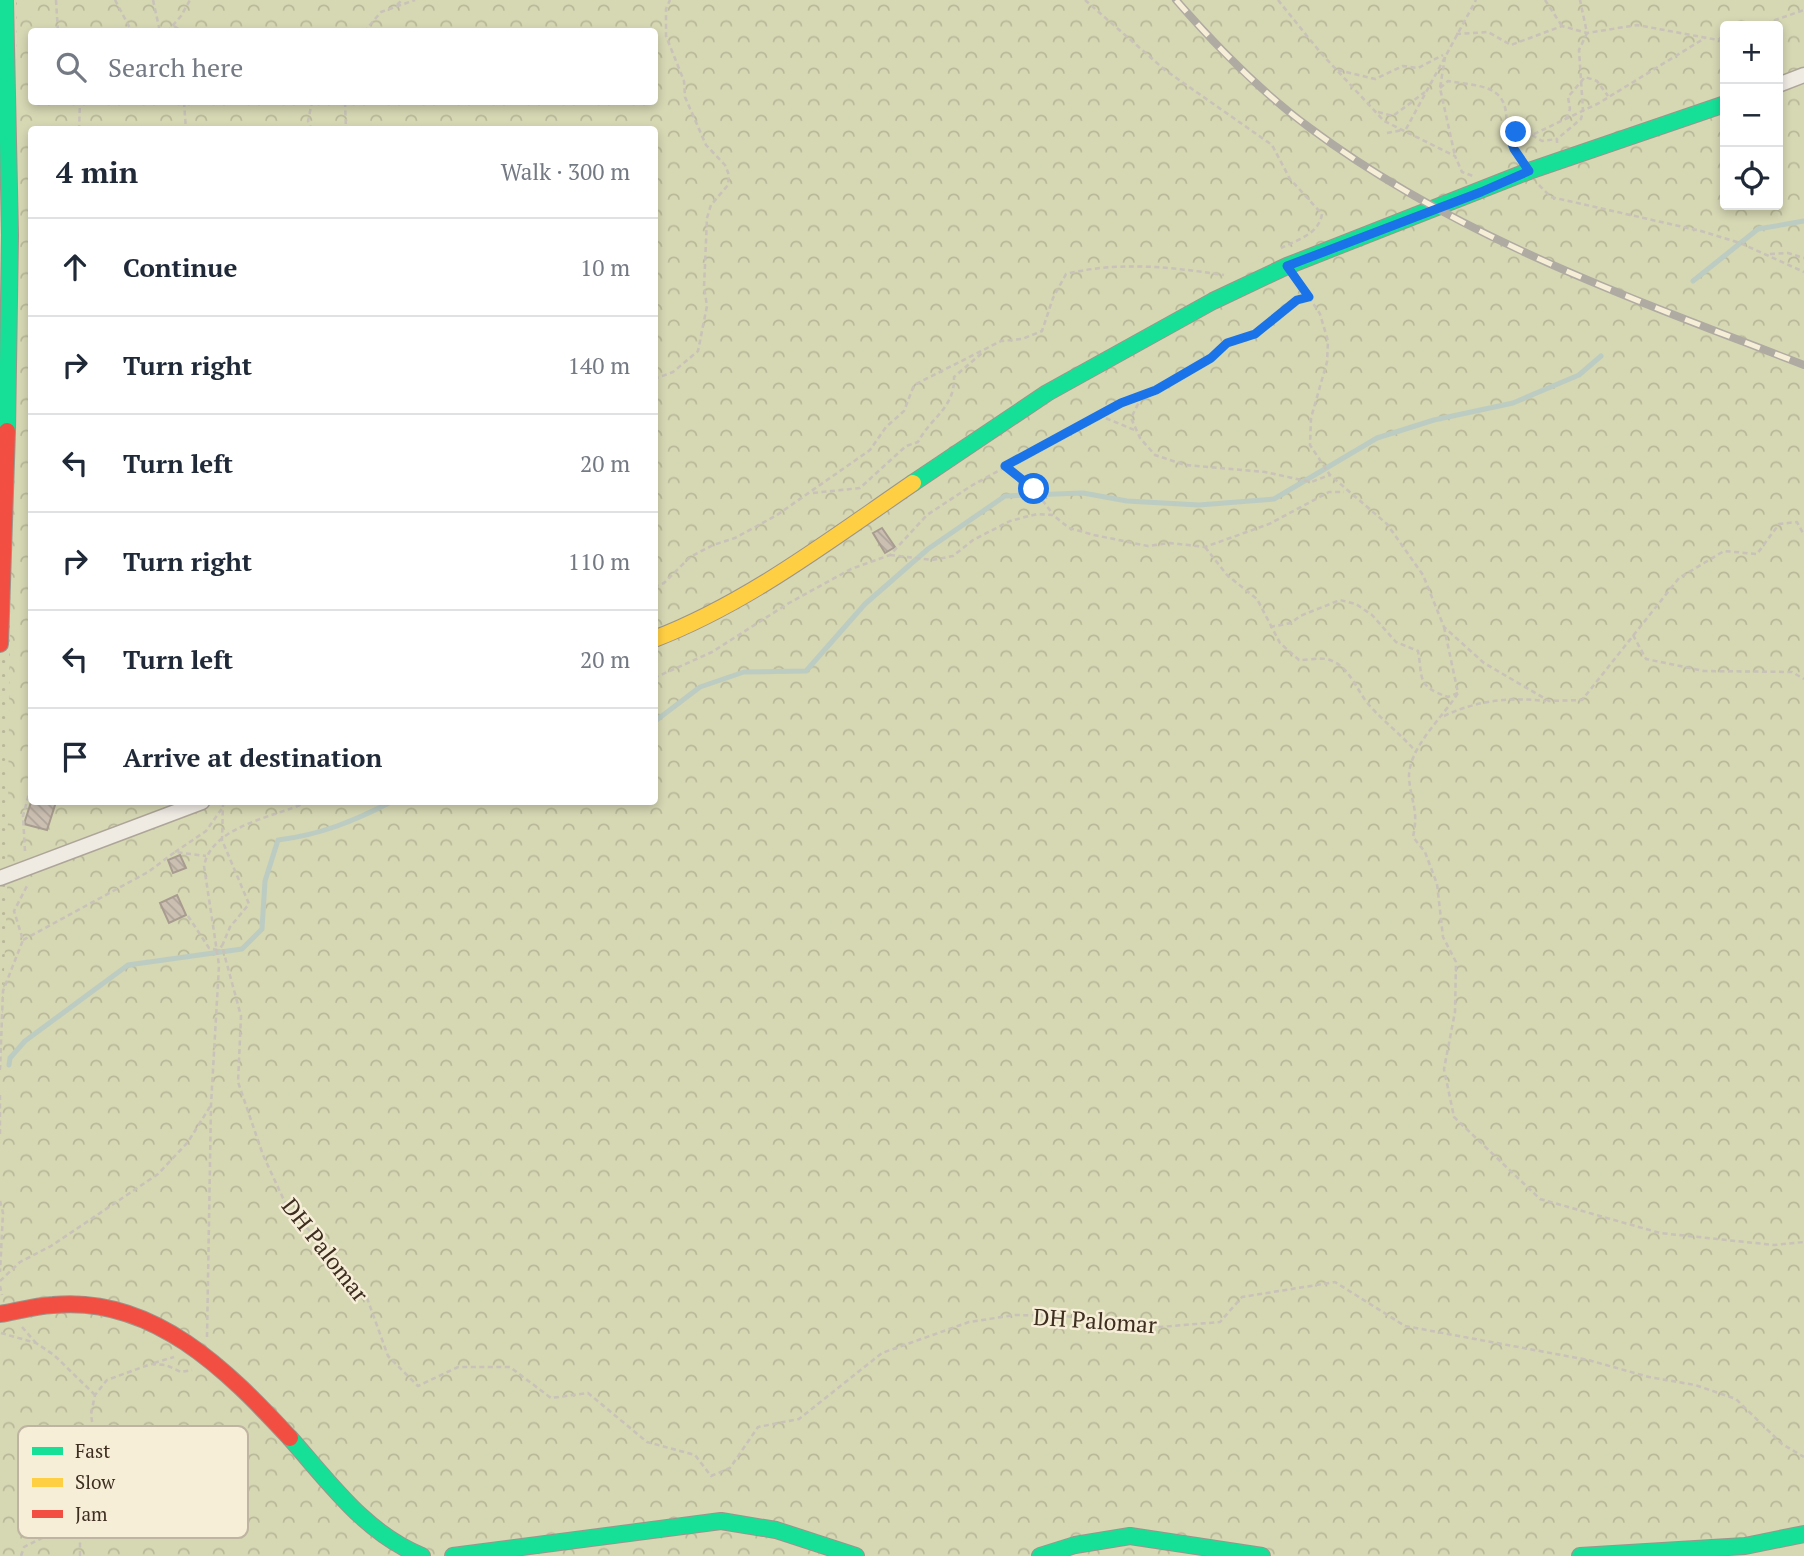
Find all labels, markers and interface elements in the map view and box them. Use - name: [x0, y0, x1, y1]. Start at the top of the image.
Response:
- map controls: [1720, 21, 1783, 210]
- button: +: [1720, 21, 1783, 84]
- search box: [28, 28, 658, 105]
- icon: search: [52, 48, 90, 86]
- text: Search here: [108, 50, 243, 84]
- button: −: [1720, 84, 1783, 147]
- route end: [1500, 116, 1531, 147]
- button: locate: [1720, 147, 1783, 210]
- text: 4 min: [56, 152, 138, 192]
- text: Walk · 300 m: [501, 156, 630, 187]
- icon: ahead: [56, 248, 94, 286]
- text: Continue: [123, 250, 237, 284]
- text: 10 m: [580, 252, 630, 283]
- icon: right: [56, 346, 94, 384]
- text: Turn right: [123, 348, 252, 382]
- text: 140 m: [568, 350, 630, 381]
- icon: left: [56, 444, 94, 482]
- text: Turn left: [123, 446, 233, 480]
- text: 20 m: [580, 448, 630, 479]
- route start: [1018, 473, 1049, 504]
- icon: right: [56, 542, 94, 580]
- text: Turn right: [123, 544, 252, 578]
- text: 110 m: [568, 546, 630, 577]
- icon: left: [56, 640, 94, 678]
- text: Turn left: [123, 642, 233, 676]
- text: 20 m: [580, 644, 630, 675]
- icon: arrive: [56, 738, 94, 776]
- text: Arrive at destination: [123, 740, 382, 774]
- street label: DH Palomar: [275, 1191, 376, 1308]
- street label: DH Palomar: [1032, 1301, 1158, 1340]
- legend: [18, 1426, 248, 1538]
- text: Fast: [75, 1438, 110, 1463]
- text: Slow: [75, 1469, 116, 1494]
- text: Jam: [75, 1501, 108, 1526]

